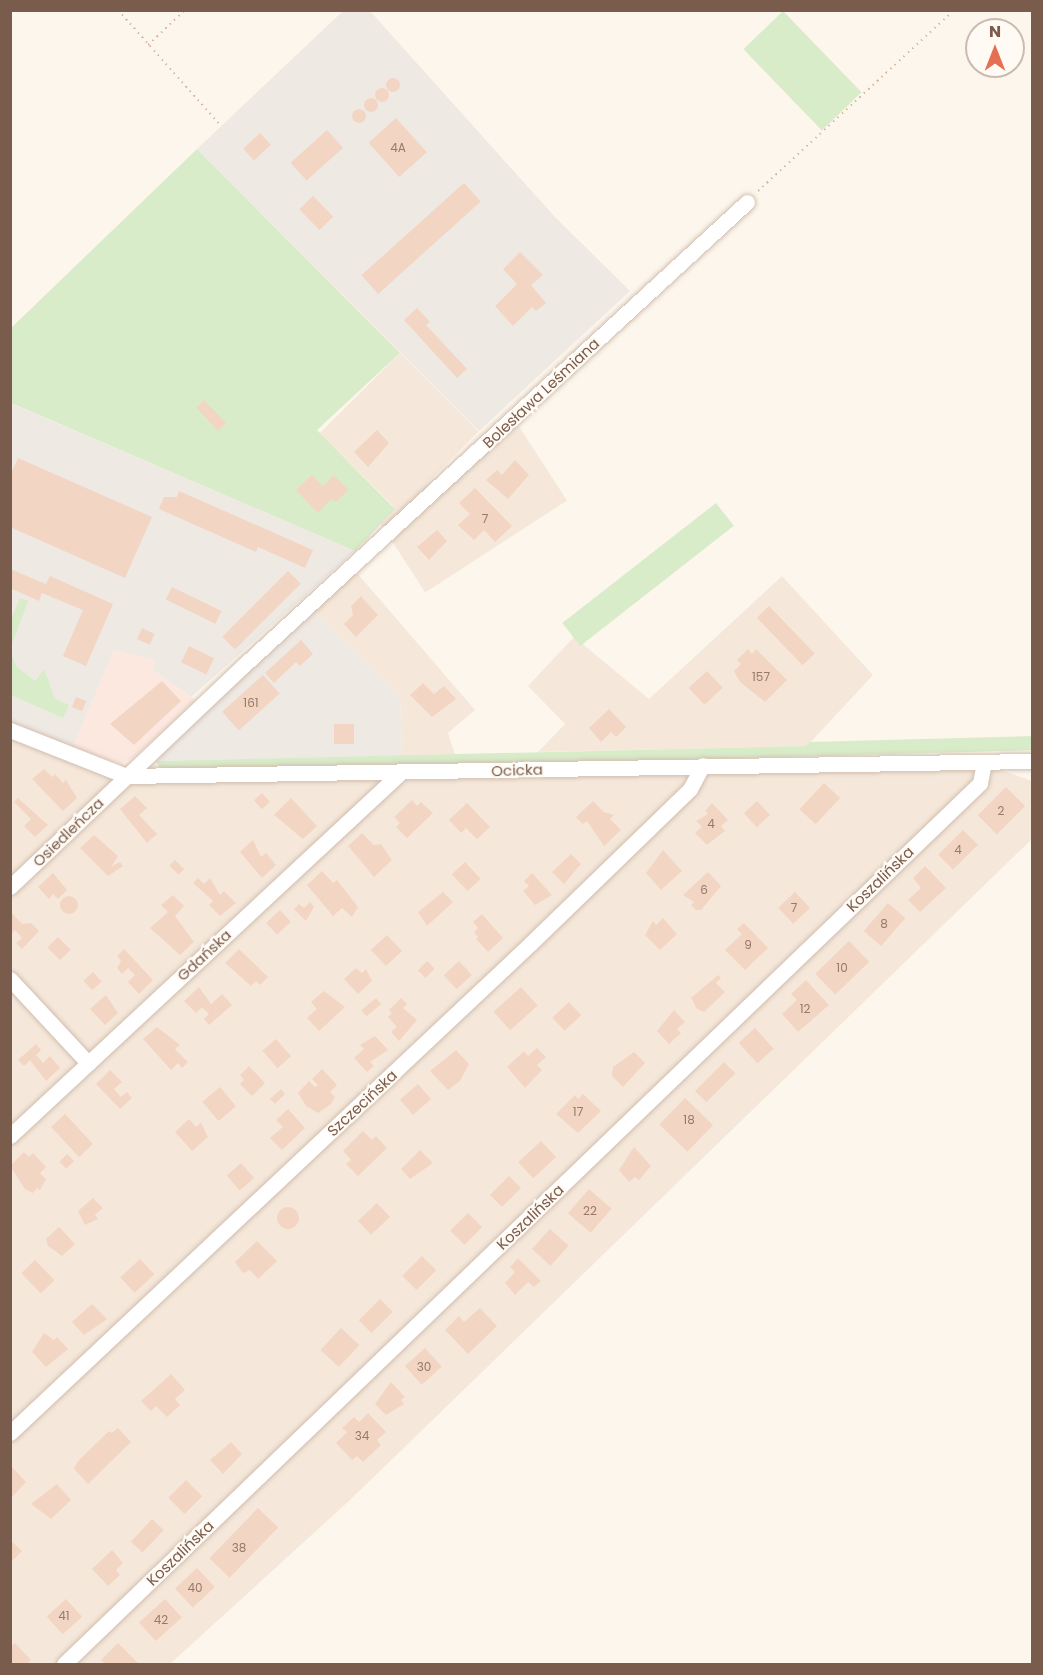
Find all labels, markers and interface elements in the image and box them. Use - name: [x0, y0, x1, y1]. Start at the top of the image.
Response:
- north arrow: [965, 18, 1025, 78]
- text: N: [989, 20, 1001, 43]
- house number: 4A: [390, 141, 406, 155]
- street label: Bolesława Leśmiana: [479, 334, 603, 452]
- house number: 7: [482, 512, 488, 526]
- house number: 157: [752, 670, 770, 684]
- house number: 161: [243, 696, 259, 710]
- street label: Ocicka: [491, 760, 543, 780]
- street label: Osiedleńcza: [29, 794, 107, 870]
- house number: 2: [998, 804, 1004, 818]
- house number: 4: [707, 817, 715, 831]
- street label: Koszalińska: [843, 843, 917, 915]
- house number: 4: [954, 843, 962, 857]
- house number: 6: [700, 883, 708, 897]
- house number: 7: [791, 901, 797, 915]
- house number: 8: [880, 917, 888, 931]
- street label: Gdańska: [173, 925, 235, 985]
- house number: 9: [744, 938, 752, 952]
- house number: 10: [836, 961, 848, 975]
- house number: 12: [800, 1002, 810, 1016]
- street label: Szczecińska: [323, 1066, 401, 1140]
- house number: 17: [573, 1105, 583, 1119]
- house number: 18: [683, 1113, 695, 1127]
- street label: Koszalińska: [493, 1181, 567, 1253]
- house number: 22: [583, 1204, 597, 1218]
- house number: 30: [417, 1360, 431, 1374]
- house number: 34: [355, 1429, 369, 1443]
- street label: Koszalińska: [143, 1517, 217, 1589]
- house number: 38: [232, 1541, 246, 1555]
- house number: 40: [187, 1581, 203, 1595]
- house number: 41: [58, 1609, 70, 1623]
- house number: 42: [154, 1613, 168, 1627]

